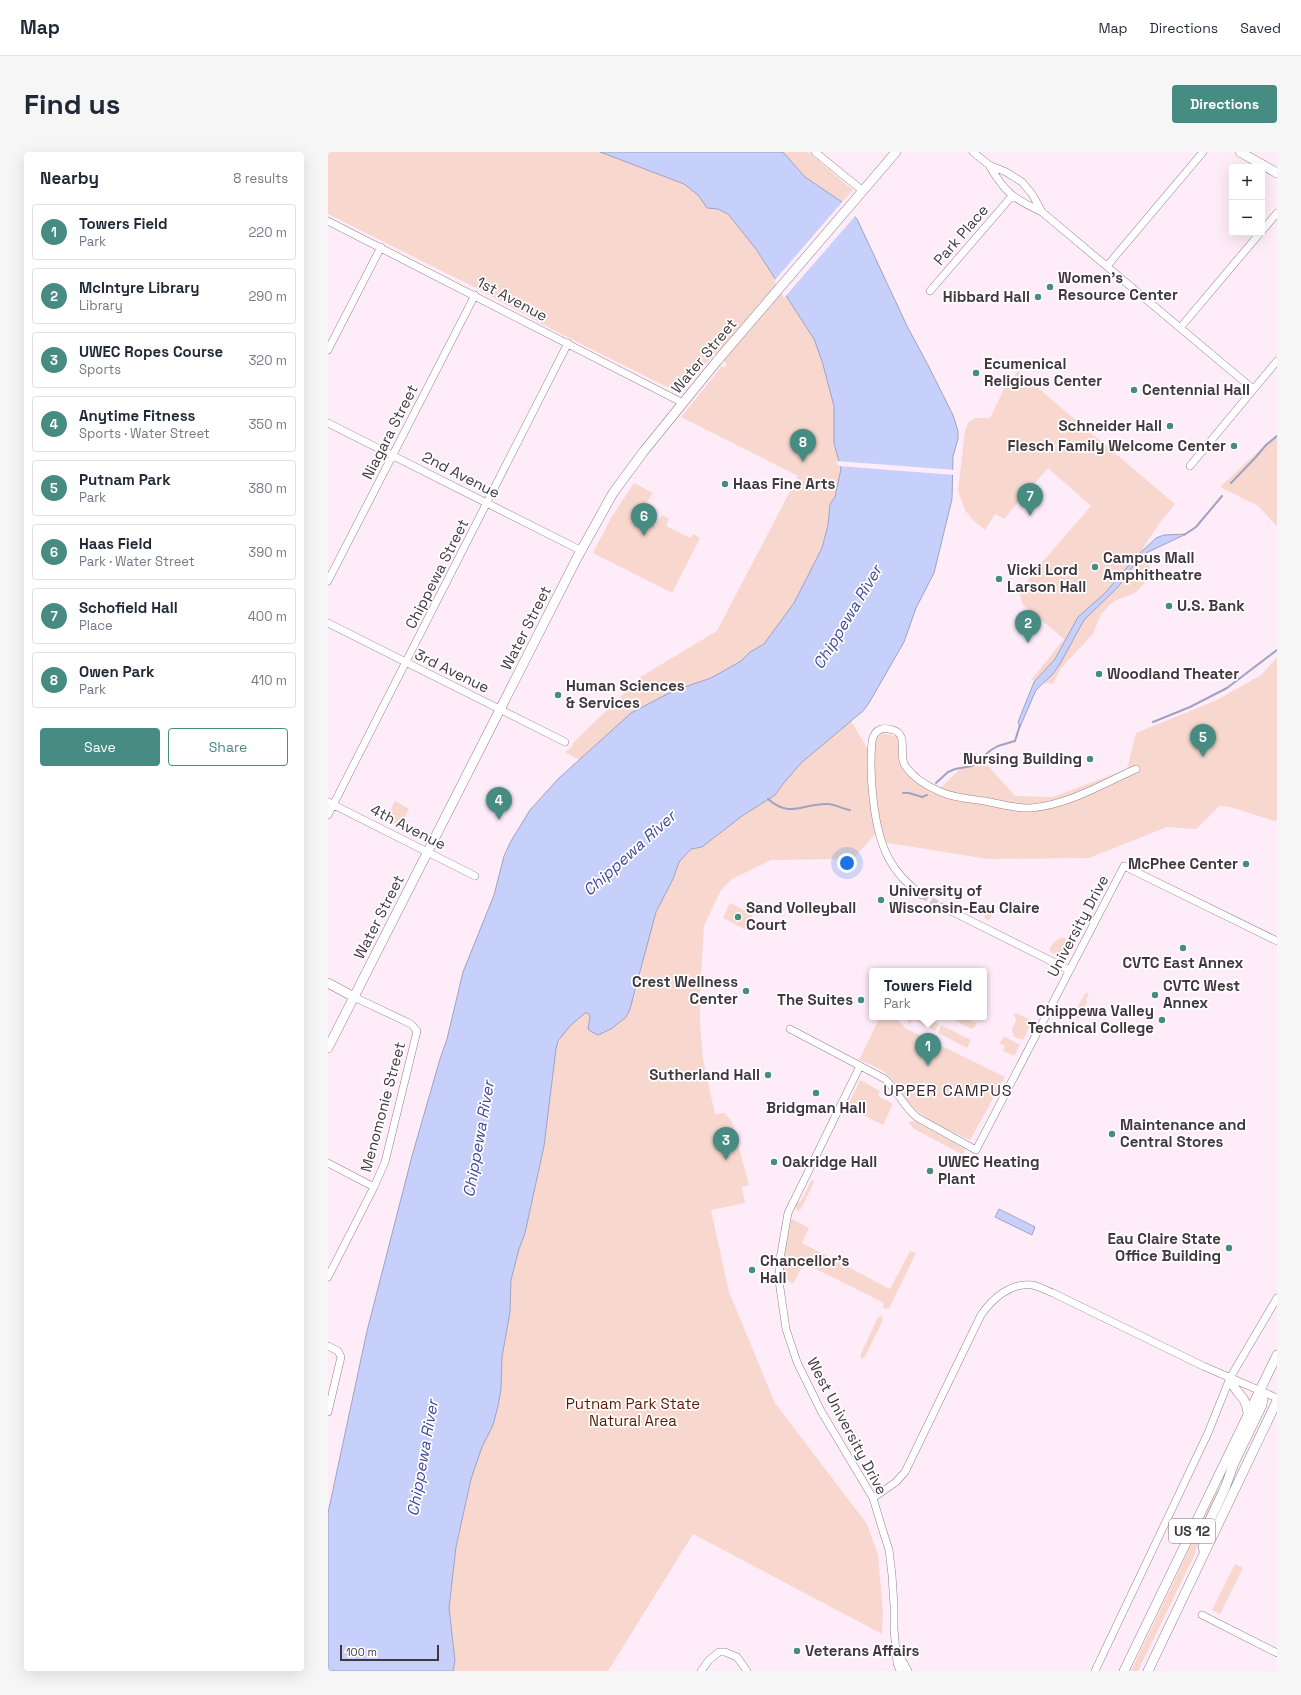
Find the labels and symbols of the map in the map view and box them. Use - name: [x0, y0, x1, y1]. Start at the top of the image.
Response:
- street label: Park Place: [929, 200, 992, 269]
- place label: Women's Resource Center: [1058, 268, 1178, 304]
- street label: 1st Avenue: [474, 272, 551, 325]
- marker: Women's Resource Center: [1045, 282, 1055, 292]
- place label: Hibbard Hall: [943, 287, 1030, 306]
- marker: Hibbard Hall: [1033, 292, 1043, 302]
- street label: Water Street: [667, 314, 741, 397]
- place label: Ecumenical Religious Center: [984, 354, 1102, 390]
- marker: Ecumenical Religious Center: [971, 368, 981, 378]
- place label: Centennial Hall: [1142, 380, 1250, 399]
- street label: Niagara Street: [357, 381, 422, 482]
- marker: Centennial Hall: [1129, 385, 1139, 395]
- place label: Schneider Hall: [1059, 416, 1162, 435]
- marker: Schneider Hall: [1165, 421, 1175, 431]
- pin: 8: [790, 429, 816, 462]
- place label: Flesch Family Welcome Center: [1008, 436, 1226, 455]
- marker: Flesch Family Welcome Center: [1229, 441, 1239, 451]
- street label: 2nd Avenue: [419, 447, 503, 502]
- place label: Haas Fine Arts: [733, 474, 836, 493]
- marker: Haas Fine Arts: [720, 479, 730, 489]
- pin: 7: [1017, 483, 1043, 516]
- pin: 6: [631, 503, 657, 536]
- street label: Chippewa Street: [401, 516, 472, 632]
- place label: Campus Mall Amphitheatre: [1103, 548, 1202, 584]
- water label: Chippewa River: [808, 560, 888, 673]
- place label: Vicki Lord Larson Hall: [1007, 560, 1086, 596]
- marker: Campus Mall Amphitheatre: [1090, 562, 1100, 572]
- marker: Vicki Lord Larson Hall: [994, 574, 1004, 584]
- street label: Water Street: [496, 582, 555, 673]
- place label: U.S. Bank: [1177, 596, 1245, 615]
- marker: U.S. Bank: [1164, 601, 1174, 611]
- pin: 2: [1015, 610, 1041, 643]
- street label: 3rd Avenue: [412, 644, 493, 697]
- place label: Woodland Theater: [1107, 664, 1239, 683]
- marker: Woodland Theater: [1094, 669, 1104, 679]
- place label: Human Sciences & Services: [566, 676, 685, 712]
- marker: Human Sciences & Services: [553, 690, 563, 700]
- pin: 5: [1190, 724, 1216, 757]
- place label: Nursing Building: [963, 749, 1082, 768]
- marker: Nursing Building: [1085, 754, 1095, 764]
- pin: 4: [486, 787, 512, 820]
- street label: 4th Avenue: [367, 799, 449, 854]
- water label: Chippewa River: [579, 805, 682, 901]
- your location: [837, 853, 857, 873]
- place label: McPhee Center: [1128, 854, 1238, 873]
- marker: McPhee Center: [1241, 859, 1251, 869]
- street label: Water Street: [349, 871, 408, 962]
- street label: University Drive: [1043, 872, 1112, 980]
- place label: University of Wisconsin-Eau Claire: [889, 881, 1040, 917]
- marker: University of Wisconsin-Eau Claire: [876, 895, 886, 905]
- place label: Sand Volleyball Court: [746, 898, 856, 934]
- marker: Sand Volleyball Court: [733, 912, 743, 922]
- marker: CVTC East Annex: [1178, 943, 1188, 953]
- place label: CVTC East Annex: [1123, 953, 1244, 972]
- place label: Crest Wellness Center: [632, 972, 738, 1008]
- place label: CVTC West Annex: [1163, 976, 1240, 1012]
- marker: Crest Wellness Center: [741, 986, 751, 996]
- place label: The Suites: [777, 990, 853, 1009]
- marker: CVTC West Annex: [1150, 990, 1160, 1000]
- marker: The Suites: [856, 995, 866, 1005]
- place label: Chippewa Valley Technical College: [1028, 1001, 1154, 1037]
- marker: Chippewa Valley Technical College: [1157, 1015, 1167, 1025]
- pin: 1: [915, 1033, 941, 1066]
- street label: Menomonie Street: [356, 1040, 409, 1174]
- place label: Sutherland Hall: [649, 1065, 760, 1084]
- marker: Sutherland Hall: [763, 1070, 773, 1080]
- water label: Chippewa River: [458, 1077, 499, 1199]
- district label: UPPER CAMPUS: [883, 1080, 1013, 1101]
- marker: Bridgman Hall: [811, 1088, 821, 1098]
- place label: Bridgman Hall: [766, 1098, 866, 1117]
- place label: Maintenance and Central Stores: [1120, 1115, 1246, 1151]
- pin: 3: [713, 1127, 739, 1160]
- marker: Maintenance and Central Stores: [1107, 1129, 1117, 1139]
- place label: Oakridge Hall: [782, 1152, 877, 1171]
- place label: UWEC Heating Plant: [938, 1152, 1040, 1188]
- marker: Oakridge Hall: [769, 1157, 779, 1167]
- marker: UWEC Heating Plant: [925, 1166, 935, 1176]
- place label: Eau Claire State Office Building: [1107, 1229, 1221, 1265]
- marker: Eau Claire State Office Building: [1224, 1243, 1234, 1253]
- place label: Chancellor's Hall: [760, 1251, 850, 1287]
- marker: Chancellor's Hall: [747, 1265, 757, 1275]
- street label: West University Drive: [803, 1354, 892, 1498]
- park label: Putnam Park State Natural Area: [566, 1394, 700, 1430]
- water label: Chippewa River: [402, 1396, 443, 1518]
- road number: US 12: [1169, 1519, 1215, 1543]
- place label: Veterans Affairs: [805, 1641, 919, 1660]
- scale bar: [340, 1643, 439, 1662]
- marker: Veterans Affairs: [792, 1646, 802, 1656]

